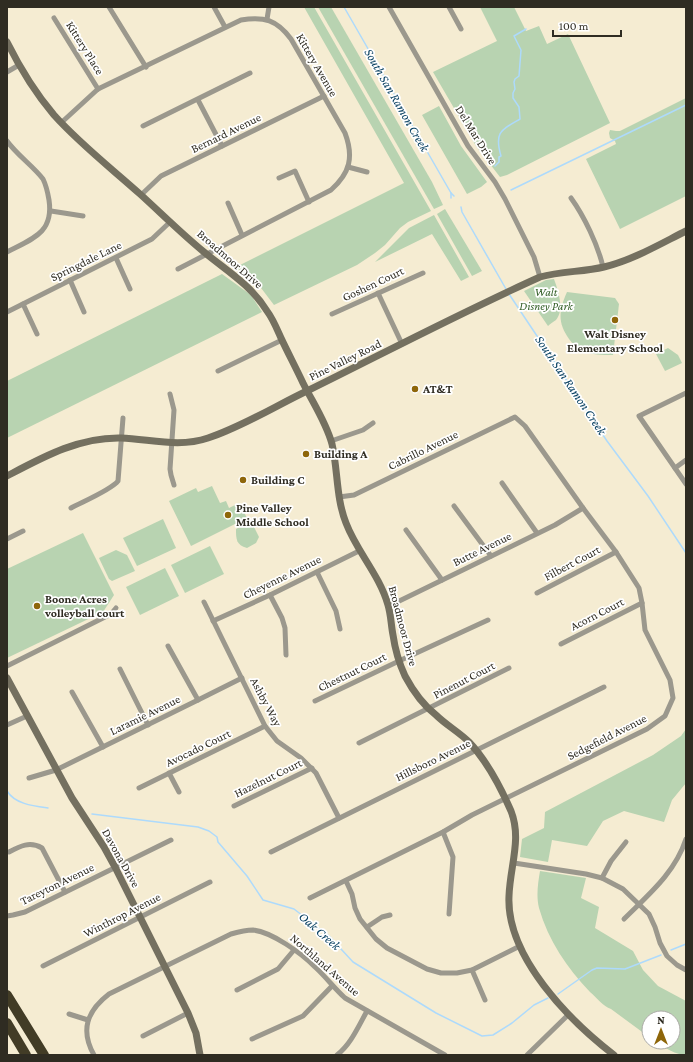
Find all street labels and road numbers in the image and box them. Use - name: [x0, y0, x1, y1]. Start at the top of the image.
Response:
- street label: Kittery Place: [63, 19, 107, 77]
- street label: Kittery Avenue: [293, 31, 341, 99]
- street label: Del Mar Drive: [452, 103, 500, 167]
- street label: Bernard Avenue: [189, 110, 263, 156]
- street label: Broadmoor Drive: [194, 227, 266, 291]
- street label: Springdale Lane: [48, 238, 124, 284]
- street label: Goshen Court: [340, 263, 407, 304]
- street label: Pine Valley Road: [307, 336, 384, 384]
- street label: Cabrillo Avenue: [386, 427, 460, 473]
- street label: Butte Avenue: [450, 529, 514, 569]
- street label: Filbert Court: [542, 542, 603, 584]
- street label: Cheyenne Avenue: [241, 552, 323, 602]
- street label: Broadmoor Drive: [386, 584, 420, 668]
- street label: Acorn Court: [568, 594, 627, 633]
- street label: Chestnut Court: [316, 649, 389, 695]
- street label: Pinenut Court: [431, 658, 498, 702]
- street label: Ashby Way: [247, 675, 285, 729]
- street label: Laramie Avenue: [107, 692, 183, 738]
- street label: Sedgefield Avenue: [565, 711, 649, 763]
- street label: Avocado Court: [163, 726, 234, 770]
- street label: Hillsboro Avenue: [393, 736, 473, 784]
- street label: Hazelnut Court: [232, 755, 305, 800]
- street label: Davona Drive: [99, 826, 143, 890]
- street label: Tareyton Avenue: [18, 860, 96, 908]
- street label: Winthrop Avenue: [81, 890, 163, 940]
- street label: Northland Avenue: [287, 931, 363, 999]

